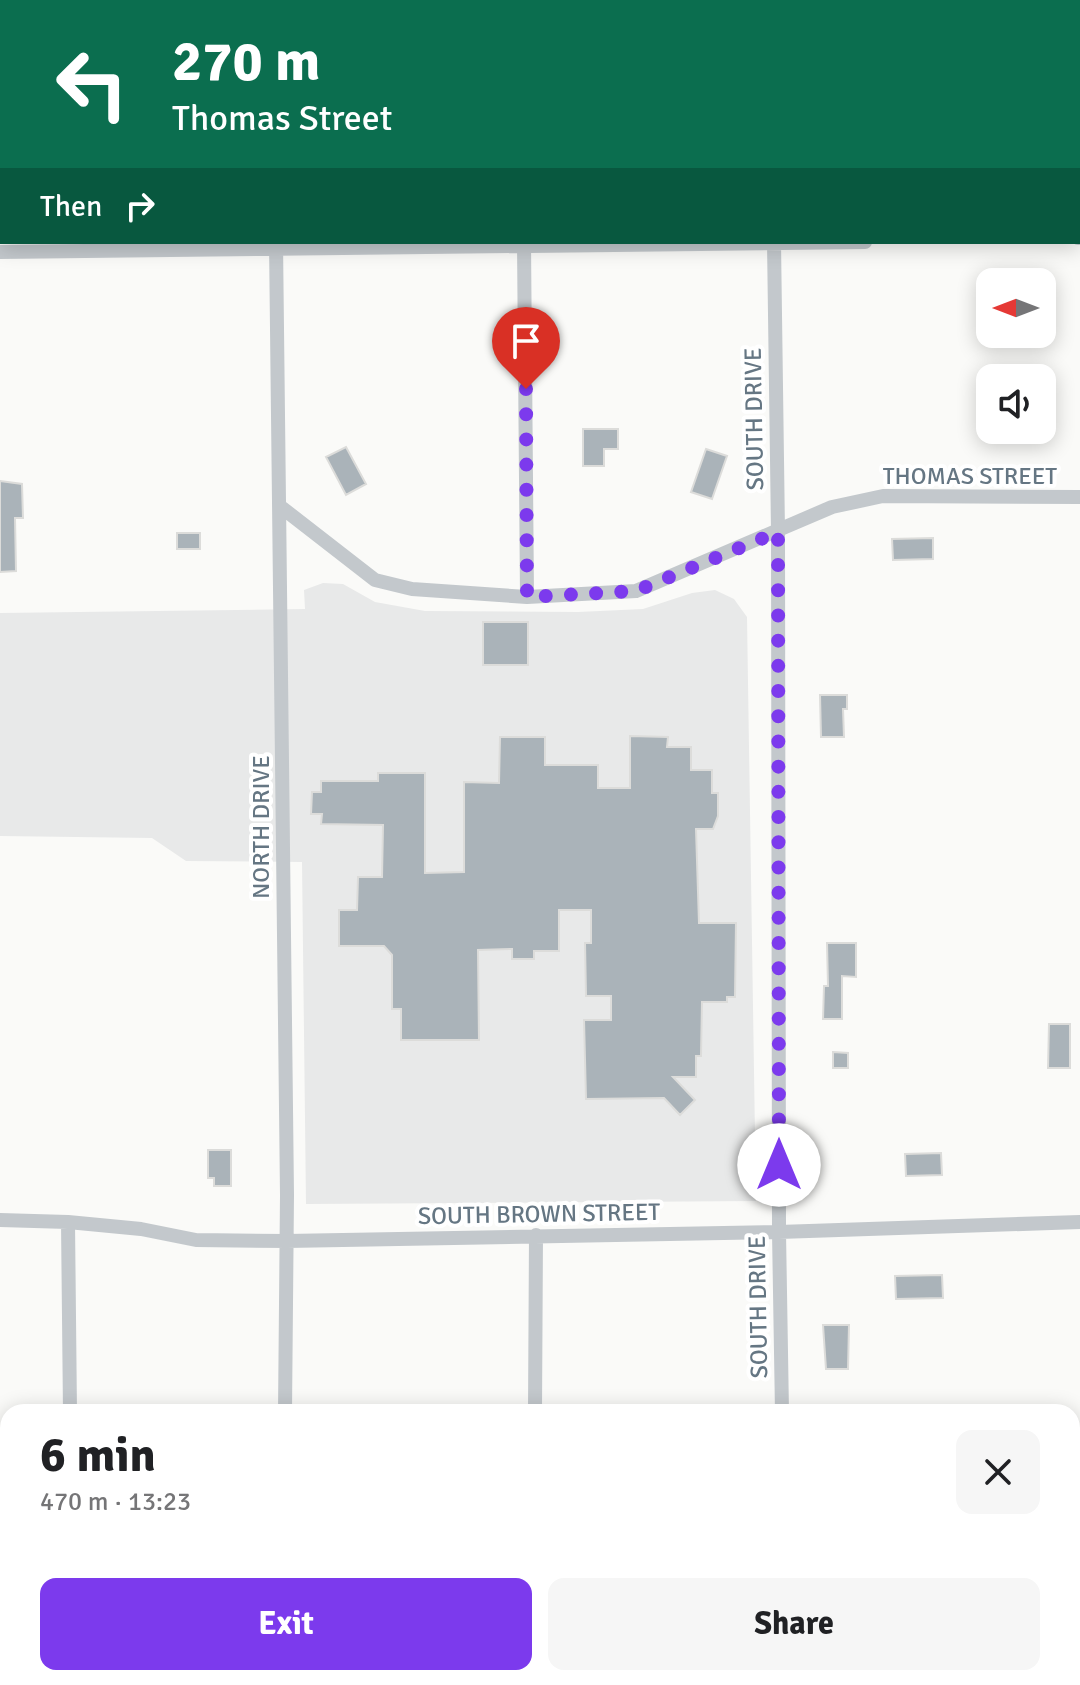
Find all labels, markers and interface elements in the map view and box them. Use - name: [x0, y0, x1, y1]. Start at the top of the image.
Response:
- text: 270 m: [172, 27, 320, 96]
- icon: left: [40, 32, 144, 136]
- text: Thomas Street: [172, 96, 392, 141]
- icon: right: [118, 184, 162, 228]
- text: Then: [40, 188, 102, 225]
- north arrow: [976, 268, 1056, 348]
- map controls: [976, 268, 1056, 444]
- pin: [492, 307, 560, 389]
- icon: arrive: [504, 319, 548, 363]
- street label: SOUTH DRIVE: [738, 347, 770, 491]
- button: sound: [976, 364, 1056, 444]
- street label: THOMAS STREET: [883, 461, 1057, 491]
- street label: NORTH DRIVE: [246, 755, 276, 899]
- position arrow: [737, 1123, 821, 1207]
- street label: SOUTH BROWN STREET: [417, 1197, 661, 1231]
- street label: SOUTH DRIVE: [742, 1235, 774, 1379]
- text: 6 min: [40, 1426, 156, 1485]
- button: close: [956, 1430, 1040, 1514]
- text: 470 m · 13:23: [40, 1486, 191, 1518]
- button: Exit: [40, 1578, 532, 1670]
- button: Share: [548, 1578, 1040, 1670]

